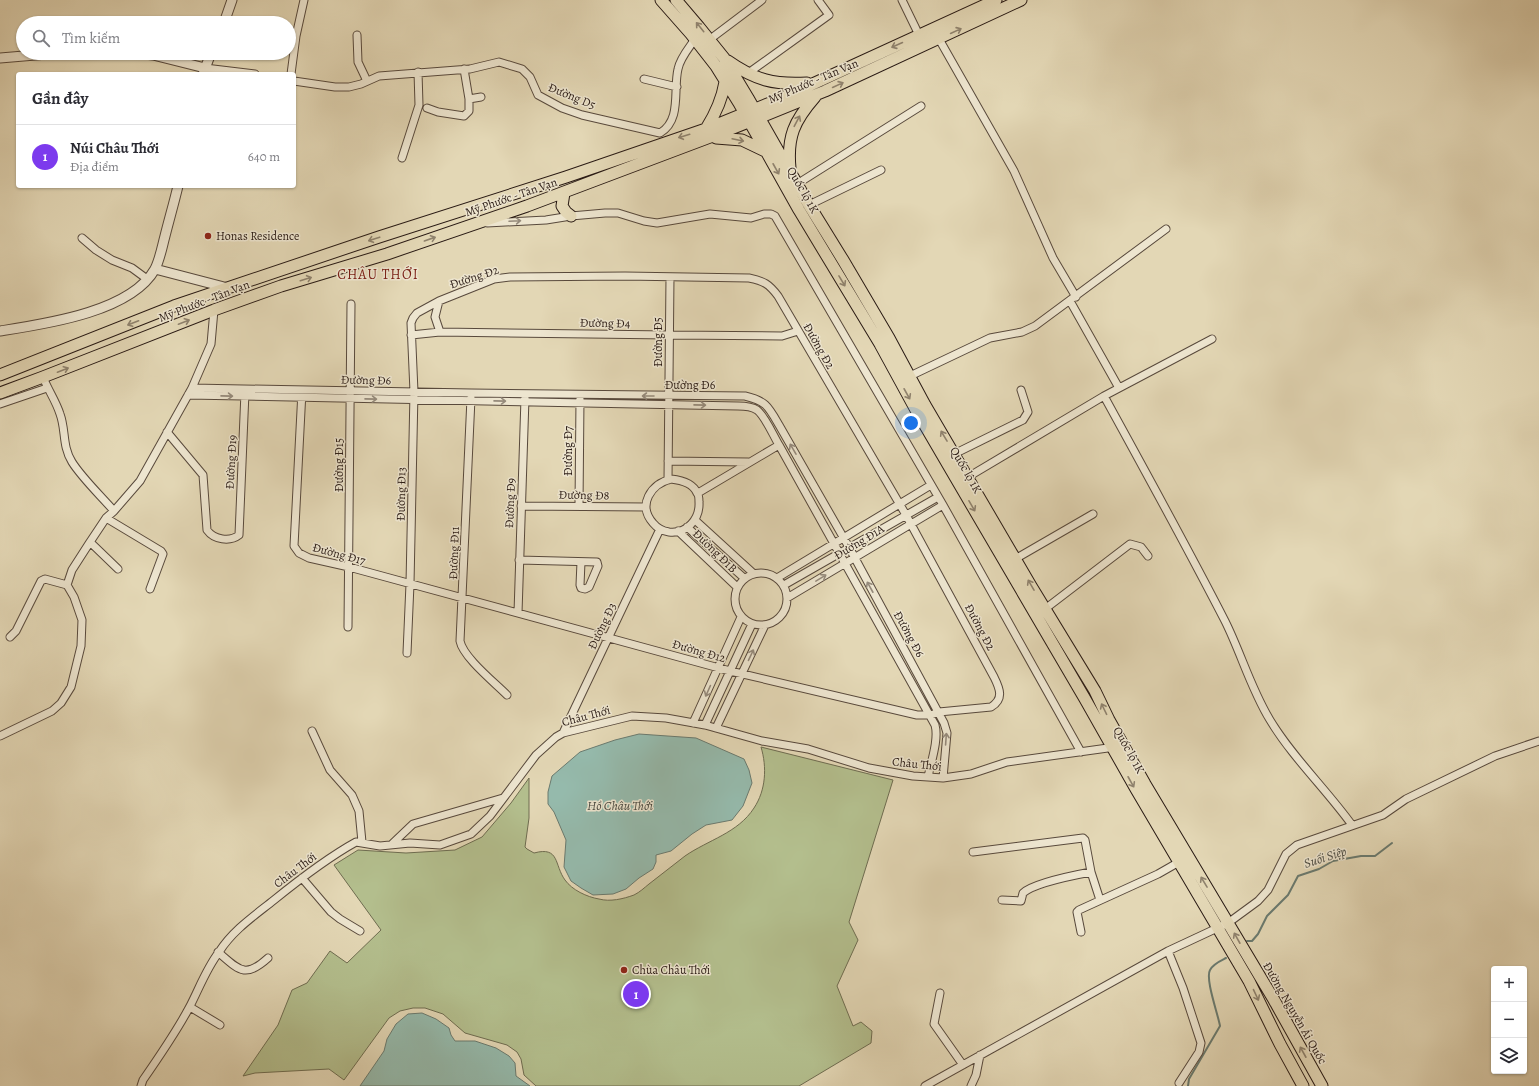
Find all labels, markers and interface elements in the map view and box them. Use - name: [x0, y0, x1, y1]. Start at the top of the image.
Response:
- search box: [16, 16, 296, 60]
- one-way arrow: [695, 22, 704, 33]
- icon: search: [30, 27, 52, 49]
- one-way arrow: [950, 27, 962, 34]
- text: Tìm kiếm: [62, 28, 120, 48]
- one-way arrow: [892, 42, 904, 49]
- street label: Mỹ Phước - Tân Vạn: [765, 55, 861, 107]
- street label: Đường D5: [546, 79, 598, 113]
- one-way arrow: [832, 81, 844, 88]
- text: Gần đây: [32, 87, 89, 110]
- one-way arrow: [793, 115, 801, 127]
- one-way arrow: [678, 132, 690, 140]
- one-way arrow: [732, 136, 745, 144]
- text: Núi Châu Thới: [70, 138, 159, 158]
- text: 1: [43, 148, 47, 165]
- text: 640 m: [248, 148, 280, 165]
- text: Địa điểm: [70, 158, 119, 175]
- one-way arrow: [773, 163, 780, 175]
- street label: Quốc lộ 1K: [783, 164, 823, 217]
- street label: Mỹ Phước - Tân Vạn: [463, 174, 560, 220]
- one-way arrow: [508, 218, 521, 225]
- place label: Honas Residence: [216, 228, 299, 244]
- marker: Honas Residence: [203, 231, 213, 241]
- one-way arrow: [369, 235, 381, 243]
- one-way arrow: [424, 235, 436, 243]
- street label: Đường Đ2: [447, 261, 501, 292]
- district label: CHÂU THỚI: [337, 265, 419, 284]
- one-way arrow: [300, 275, 313, 282]
- one-way arrow: [838, 275, 846, 287]
- street label: Mỹ Phước - Tân Vạn: [156, 276, 252, 326]
- street label: Đường Đ4: [580, 315, 631, 331]
- one-way arrow: [177, 317, 189, 325]
- street label: Đường Đ5: [650, 317, 666, 367]
- one-way arrow: [127, 319, 139, 327]
- street label: Đường Đ2: [799, 320, 839, 372]
- one-way arrow: [56, 365, 68, 373]
- street label: Đường Đ6: [341, 372, 392, 388]
- street label: Đường Đ6: [665, 377, 716, 393]
- one-way arrow: [904, 388, 911, 400]
- one-way arrow: [220, 392, 233, 400]
- one-way arrow: [642, 392, 655, 400]
- one-way arrow: [364, 395, 377, 403]
- one-way arrow: [493, 397, 506, 405]
- one-way arrow: [693, 401, 706, 409]
- your location: [901, 413, 921, 433]
- street label: Đường Đ7: [560, 425, 576, 476]
- one-way arrow: [940, 430, 948, 442]
- street label: Đường Đ19: [222, 434, 240, 490]
- street label: Đường Đ15: [331, 438, 347, 492]
- one-way arrow: [788, 443, 796, 455]
- street label: Quốc lộ 1K: [946, 444, 986, 497]
- street label: Đường Đ13: [393, 467, 409, 521]
- street label: Đường Đ9: [501, 478, 519, 528]
- street label: Đường Đ8: [558, 487, 610, 503]
- one-way arrow: [969, 500, 977, 512]
- street label: Đường Đ1A: [831, 520, 888, 563]
- street label: Đường Đ11: [445, 526, 463, 580]
- street label: Đường Đ1B: [689, 526, 741, 576]
- street label: Đường Đ17: [311, 539, 368, 569]
- one-way arrow: [815, 574, 827, 582]
- one-way arrow: [1026, 579, 1034, 591]
- one-way arrow: [866, 581, 874, 593]
- street label: Đường Đ3: [584, 600, 620, 652]
- street label: Đường Đ2: [961, 601, 999, 653]
- street label: Đường Đ6: [890, 608, 928, 660]
- street label: Đường Đ12: [670, 636, 728, 666]
- one-way arrow: [747, 649, 755, 661]
- one-way arrow: [704, 684, 711, 696]
- street label: Châu Thới: [560, 702, 612, 730]
- one-way arrow: [1100, 703, 1107, 715]
- street label: Quốc lộ 1K: [1110, 724, 1149, 777]
- one-way arrow: [943, 733, 950, 746]
- street label: Châu Thới: [891, 753, 943, 775]
- one-way arrow: [1128, 776, 1136, 788]
- water label: Hồ Châu Thới: [587, 797, 654, 814]
- water label: Suối Siệp: [1302, 842, 1348, 872]
- street label: Châu Thới: [270, 849, 320, 891]
- one-way arrow: [1199, 876, 1207, 888]
- one-way arrow: [1232, 932, 1240, 944]
- street label: Đường Nguyễn Ái Quốc: [1259, 959, 1331, 1067]
- place label: Chùa Châu Thới: [632, 962, 710, 978]
- marker: Chùa Châu Thới: [619, 965, 629, 975]
- map controls: [1491, 966, 1527, 1074]
- button: +: [1491, 966, 1527, 1002]
- pin: 1: [623, 979, 649, 1009]
- one-way arrow: [1253, 989, 1260, 1001]
- button: −: [1491, 1002, 1527, 1038]
- button: layers: [1491, 1038, 1527, 1074]
- one-way arrow: [1298, 1046, 1306, 1058]

